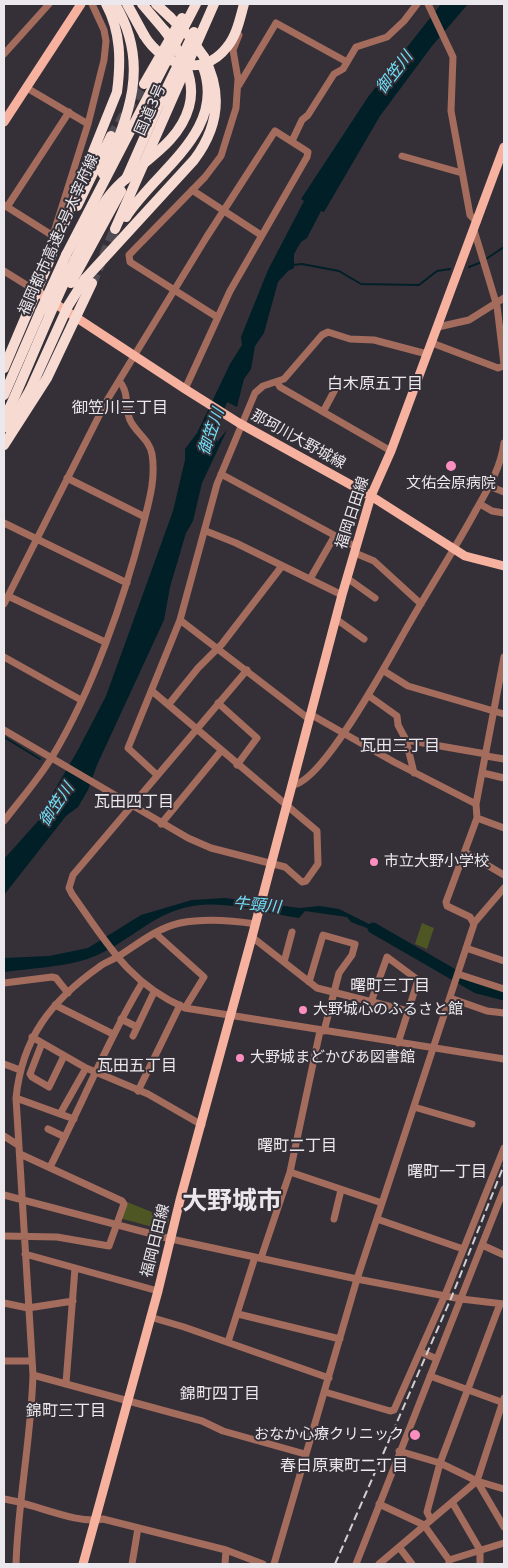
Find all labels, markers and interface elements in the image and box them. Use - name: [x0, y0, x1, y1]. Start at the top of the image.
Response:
- water label: 御笠川: [373, 48, 417, 98]
- street label: 国道3号: [132, 81, 170, 139]
- street label: 福岡都市高速2号太宰府線: [15, 152, 103, 318]
- district label: 白木原五丁目: [327, 375, 423, 395]
- district label: 御笠川三丁目: [72, 399, 168, 419]
- water label: 御笠川: [195, 406, 229, 458]
- street label: 那珂川大野城線: [248, 407, 348, 473]
- marker: 文佑会原病院: [444, 459, 458, 473]
- street label: 福岡日田線: [333, 475, 373, 551]
- place label: 文佑会原病院: [406, 475, 496, 493]
- district label: 瓦田三丁目: [360, 737, 440, 757]
- water label: 御笠川: [36, 780, 78, 830]
- district label: 瓦田四丁目: [94, 793, 174, 813]
- place label: 市立大野小学校: [384, 853, 489, 871]
- marker: 市立大野小学校: [368, 856, 380, 868]
- water label: 牛頸川: [232, 894, 282, 918]
- district label: 曙町三丁目: [350, 977, 430, 997]
- place label: 大野城心のふるさと館: [313, 1001, 463, 1019]
- marker: 大野城心のふるさと館: [297, 1004, 309, 1016]
- place label: 大野城まどかぴあ図書館: [250, 1049, 415, 1067]
- marker: 大野城まどかぴあ図書館: [234, 1052, 246, 1064]
- district label: 瓦田五丁目: [97, 1057, 177, 1077]
- district label: 曙町二丁目: [257, 1137, 337, 1157]
- district label: 曙町一丁目: [407, 1163, 487, 1183]
- district label: 大野城市: [182, 1187, 282, 1217]
- street label: 福岡日田線: [138, 1202, 174, 1280]
- district label: 錦町四丁目: [180, 1385, 260, 1405]
- district label: 錦町三丁目: [26, 1402, 106, 1422]
- place label: おなか心療クリニック: [254, 1426, 404, 1444]
- marker: おなか心療クリニック: [408, 1428, 422, 1442]
- district label: 春日原東町二丁目: [280, 1457, 408, 1477]

